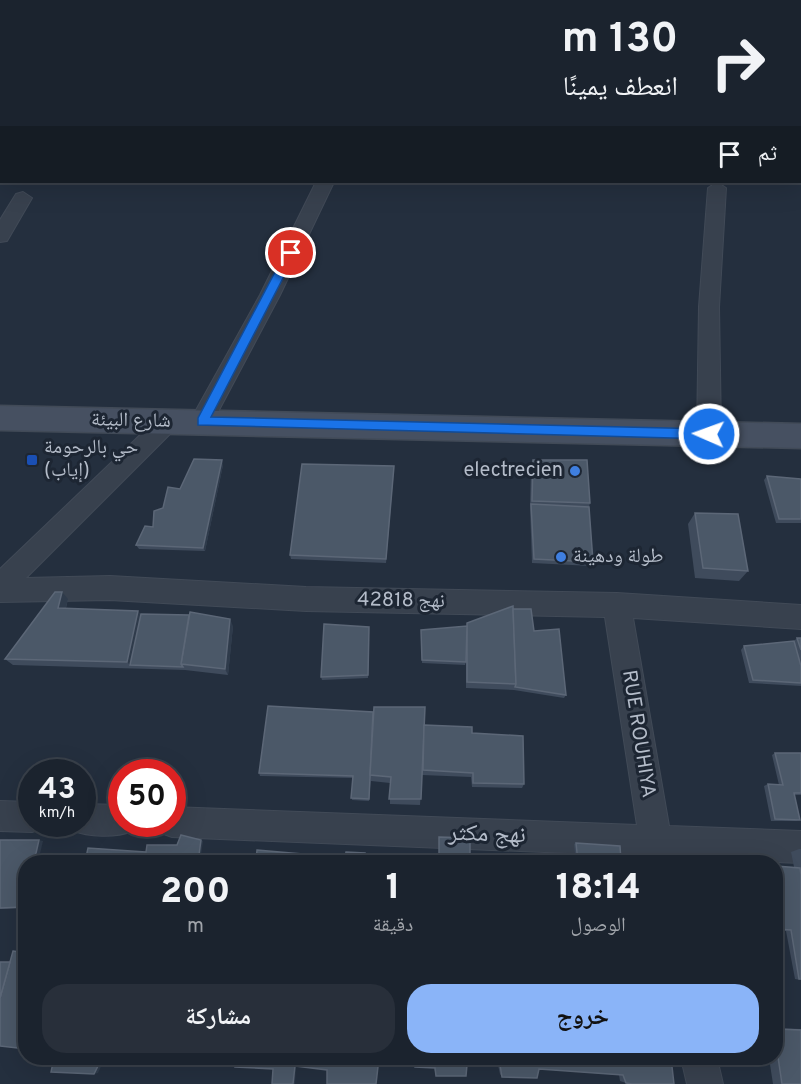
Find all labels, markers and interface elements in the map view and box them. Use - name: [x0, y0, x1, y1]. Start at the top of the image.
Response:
- text: 130 m: [562, 14, 678, 67]
- icon: right: [699, 24, 777, 102]
- text: انعطف يمينًا: [563, 71, 678, 105]
- icon: arrive: [713, 138, 746, 171]
- text: ثم: [758, 141, 777, 168]
- pin: [265, 227, 316, 278]
- icon: arrive: [274, 236, 307, 269]
- position arrow: [677, 402, 741, 466]
- street label: شارع البيئة: [91, 407, 171, 435]
- place label: حي بالرحومة (إياب): [44, 435, 139, 484]
- marker: حي بالرحومة (إياب): [25, 453, 39, 467]
- place label: electrecien: [464, 458, 563, 484]
- marker: electrecien: [568, 464, 582, 478]
- place label: طولة ودهينة: [573, 544, 663, 570]
- marker: طولة ودهينة: [554, 550, 568, 564]
- street label: نهج 42818: [357, 587, 445, 615]
- street label: RUE ROUHIYA: [615, 668, 661, 800]
- speed limit sign: 50: [108, 759, 186, 837]
- text: 43: [38, 772, 76, 809]
- text: km/h: [39, 804, 75, 823]
- street label: نهج مكثر: [447, 819, 526, 851]
- text: 1: [386, 866, 400, 912]
- text: 18:14: [556, 866, 641, 912]
- text: 200: [160, 870, 230, 916]
- text: دقيقة: [373, 913, 413, 939]
- text: الوصول: [571, 913, 626, 939]
- text: m: [187, 914, 204, 940]
- button: مشاركة: [42, 984, 395, 1053]
- button: خروج: [407, 984, 759, 1053]

